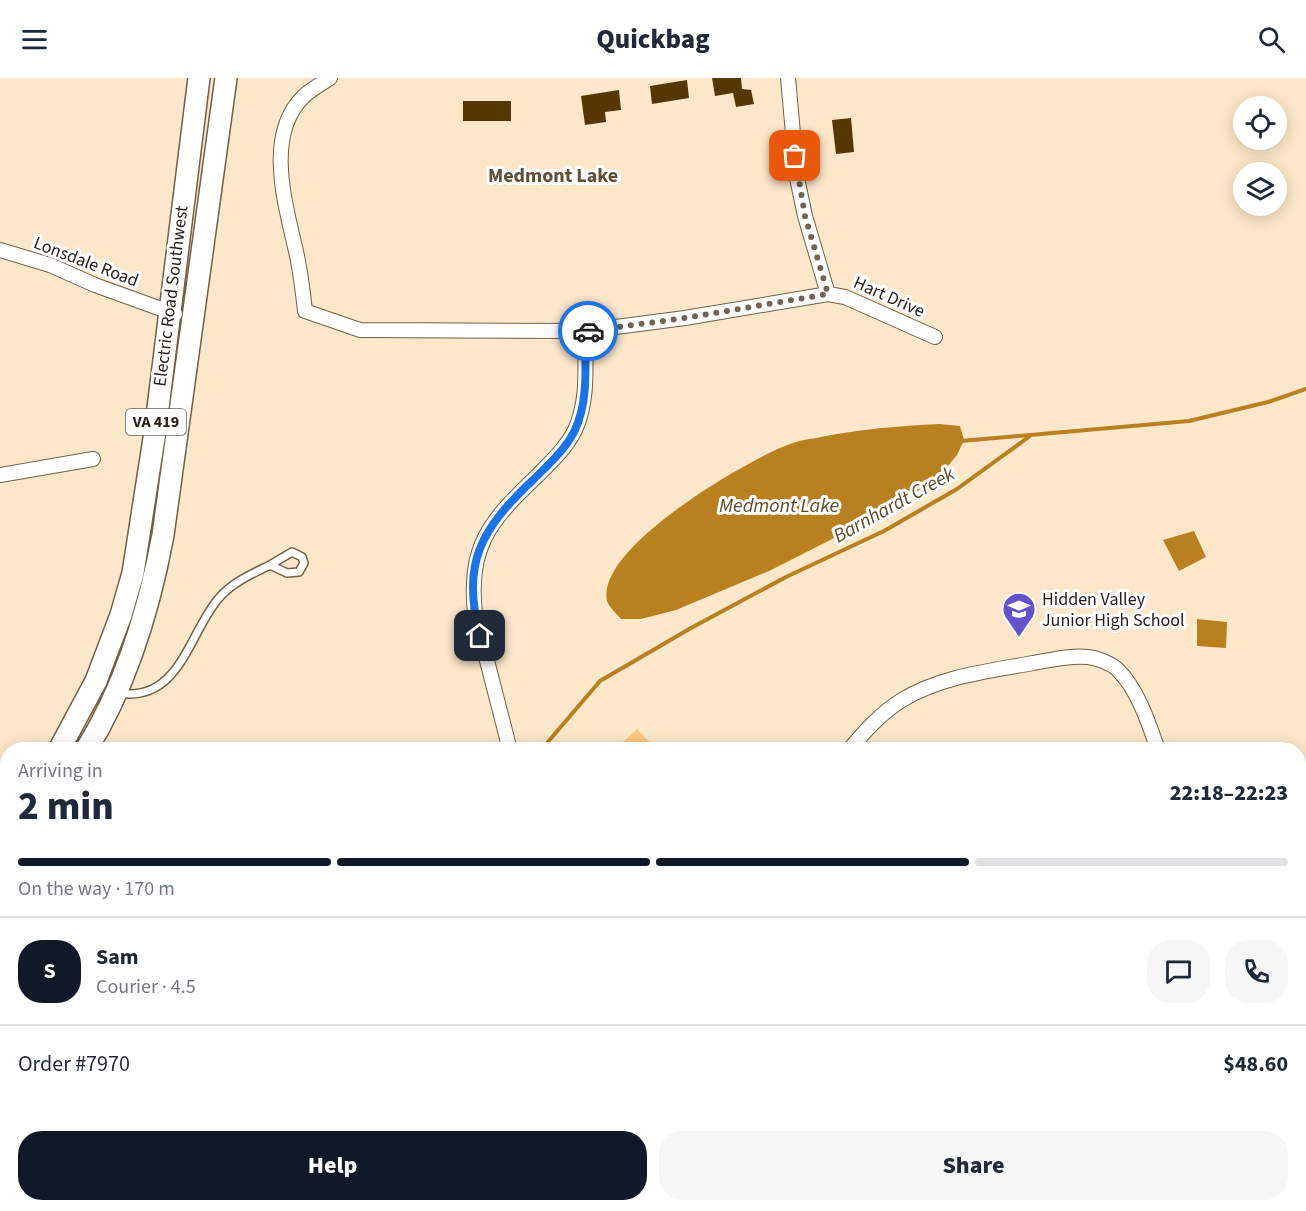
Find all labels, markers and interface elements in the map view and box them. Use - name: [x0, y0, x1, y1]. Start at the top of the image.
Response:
- text: Quickbag: [596, 20, 710, 59]
- icon: menu: [18, 23, 51, 56]
- icon: search: [1255, 23, 1288, 56]
- map controls: [1233, 96, 1287, 216]
- button: locate: [1233, 96, 1287, 150]
- pin: [769, 130, 820, 181]
- icon: bag: [778, 139, 811, 172]
- district label: Medmont Lake: [488, 162, 618, 190]
- button: layers: [1233, 162, 1287, 216]
- street label: Electric Road Southwest: [148, 204, 194, 388]
- street label: Lonsdale Road: [30, 231, 142, 293]
- street label: Hart Drive: [849, 270, 929, 324]
- courier: [558, 301, 618, 361]
- icon: car: [572, 315, 605, 348]
- road number: VA 419: [126, 409, 186, 435]
- water label: Barnhardt Creek: [828, 460, 960, 550]
- water label: Medmont Lake: [719, 492, 839, 520]
- place label: Hidden Valley Junior High School: [1042, 587, 1185, 633]
- school or university icon: Hidden Valley Junior High School: [1001, 591, 1037, 638]
- pin: [454, 610, 505, 661]
- icon: home: [463, 619, 496, 652]
- text: Arriving in: [18, 757, 103, 785]
- text: 22:18–22:23: [1170, 777, 1288, 809]
- text: 2 min: [18, 779, 114, 835]
- text: On the way · 170 m: [18, 875, 175, 903]
- button: chat: [1147, 940, 1210, 1003]
- button: phone: [1225, 940, 1288, 1003]
- text: Sam: [96, 941, 139, 973]
- text: S: [43, 955, 56, 987]
- text: Courier · 4.5: [96, 973, 196, 1001]
- text: Order #7970: [18, 1048, 130, 1080]
- text: $48.60: [1223, 1048, 1288, 1080]
- button: Help: [18, 1131, 647, 1200]
- button: Share: [659, 1131, 1288, 1200]

